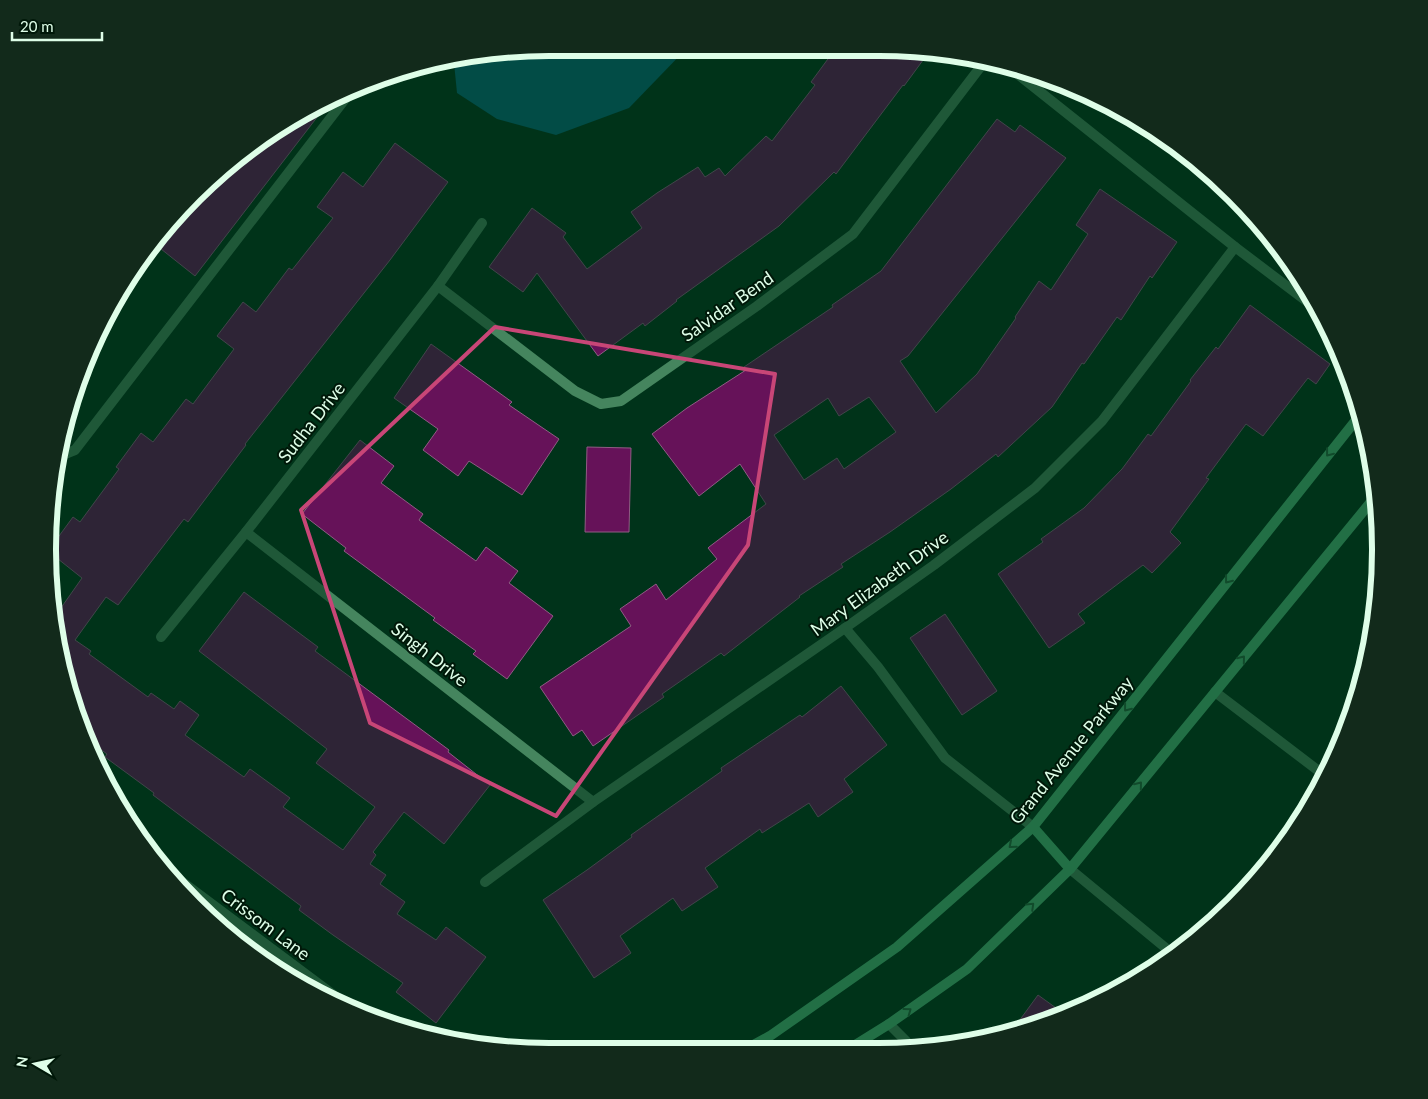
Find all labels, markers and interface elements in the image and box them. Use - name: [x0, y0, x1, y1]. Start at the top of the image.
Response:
- scale bar: [12, 10, 102, 42]
- text: 20 m: [20, 17, 54, 35]
- street label: Salvidar Bend: [677, 266, 777, 346]
- street label: Sudha Drive: [273, 377, 349, 467]
- one-way arrow: [1327, 447, 1335, 456]
- street label: Mary Elizabeth Drive: [806, 526, 952, 640]
- one-way arrow: [1225, 575, 1234, 584]
- street label: Singh Drive: [387, 617, 473, 691]
- one-way arrow: [1237, 656, 1245, 665]
- street label: Grand Avenue Parkway: [1005, 671, 1138, 828]
- one-way arrow: [1125, 702, 1133, 711]
- one-way arrow: [1134, 782, 1142, 791]
- one-way arrow: [1009, 840, 1018, 849]
- street label: Crissom Lane: [217, 883, 315, 965]
- one-way arrow: [1026, 903, 1035, 912]
- one-way arrow: [902, 1008, 912, 1017]
- north arrow: [10, 1039, 60, 1089]
- text: N: [12, 1055, 31, 1069]

